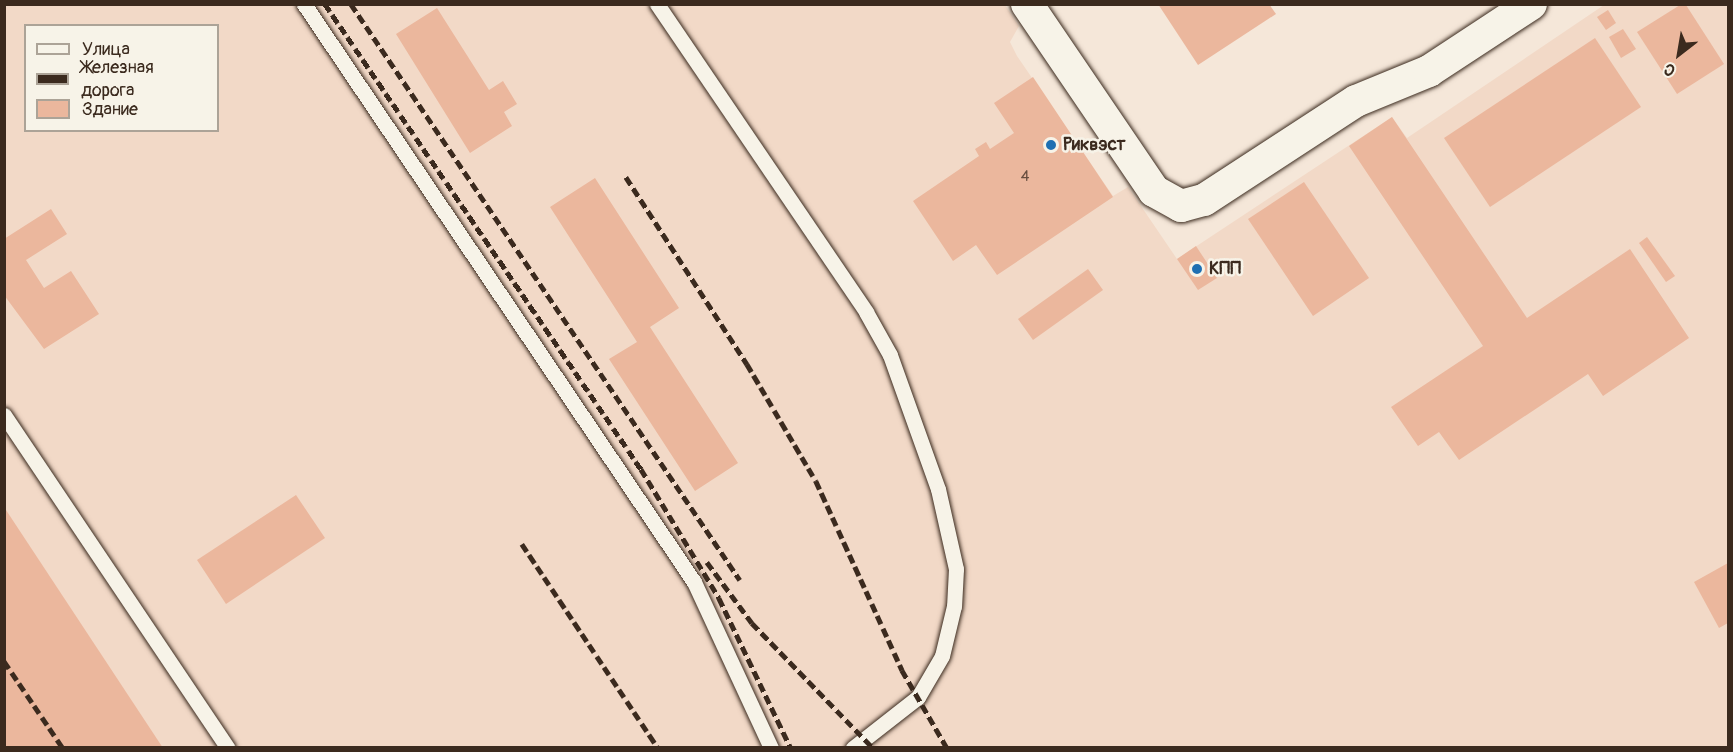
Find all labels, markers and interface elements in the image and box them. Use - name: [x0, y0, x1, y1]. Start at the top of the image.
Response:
- legend: [24, 24, 219, 132]
- north arrow: [1649, 24, 1709, 84]
- text: Улица: [82, 38, 130, 61]
- text: Железная дорога: [81, 56, 154, 102]
- text: С: [1660, 58, 1679, 81]
- text: Здание: [82, 98, 138, 121]
- place label: Риквэст: [1063, 134, 1126, 156]
- marker: Риквэст: [1044, 138, 1058, 152]
- house number: 4: [1021, 168, 1029, 186]
- place label: КПП: [1209, 258, 1241, 280]
- marker: КПП: [1190, 262, 1204, 276]

